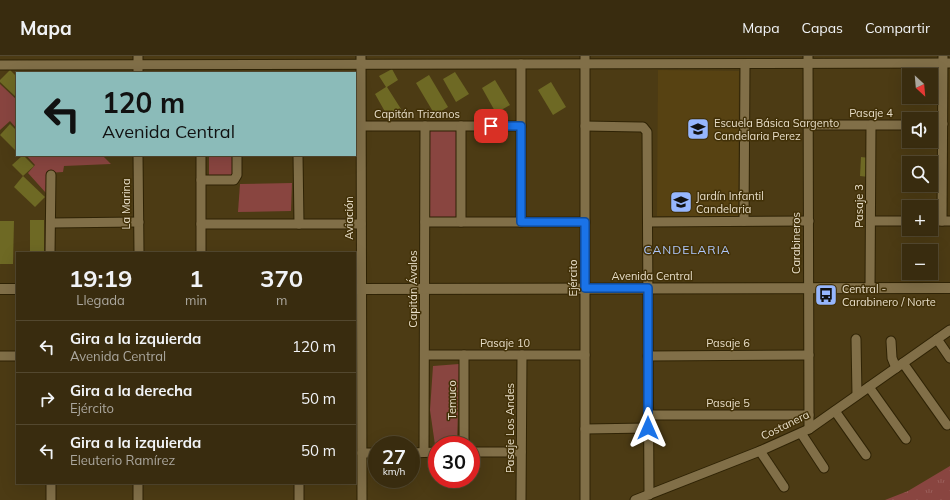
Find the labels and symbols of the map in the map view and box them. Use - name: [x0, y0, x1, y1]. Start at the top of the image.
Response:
- north arrow: [902, 68, 938, 104]
- street label: Pasaje 4: [849, 106, 893, 120]
- street label: Capitán Trizanos: [374, 107, 460, 121]
- pin: [474, 109, 508, 143]
- school or university icon: Escuela Básica Sargento Candelaria Perez: [685, 116, 711, 142]
- place label: Escuela Básica Sargento Candelaria Perez: [714, 116, 839, 143]
- street label: La Marina: [119, 178, 133, 230]
- street label: Pasaje 3: [852, 184, 866, 228]
- school or university icon: Jardín Infantil Candelaria: [668, 189, 694, 215]
- place label: Jardín Infantil Candelaria: [696, 189, 764, 216]
- street label: Aviación: [342, 196, 356, 240]
- street label: Carabineros: [789, 212, 803, 274]
- district label: CANDELARIA: [643, 242, 731, 257]
- street label: Capitán Ávalos: [406, 250, 420, 328]
- street label: Ejército: [566, 259, 580, 297]
- street label: Avenida Central: [611, 269, 693, 283]
- bus stop icon: Central - Carabinero / Norte: [813, 282, 839, 308]
- place label: Central - Carabinero / Norte: [842, 282, 936, 309]
- street label: Pasaje 10: [480, 336, 531, 350]
- street label: Pasaje 6: [706, 336, 750, 350]
- street label: Temuco: [445, 380, 459, 420]
- street label: Pasaje Los Andes: [503, 383, 517, 473]
- street label: Pasaje 5: [706, 396, 750, 410]
- position arrow: [627, 407, 669, 449]
- street label: Costanera: [758, 407, 812, 443]
- speed limit sign: 30: [428, 436, 480, 488]

